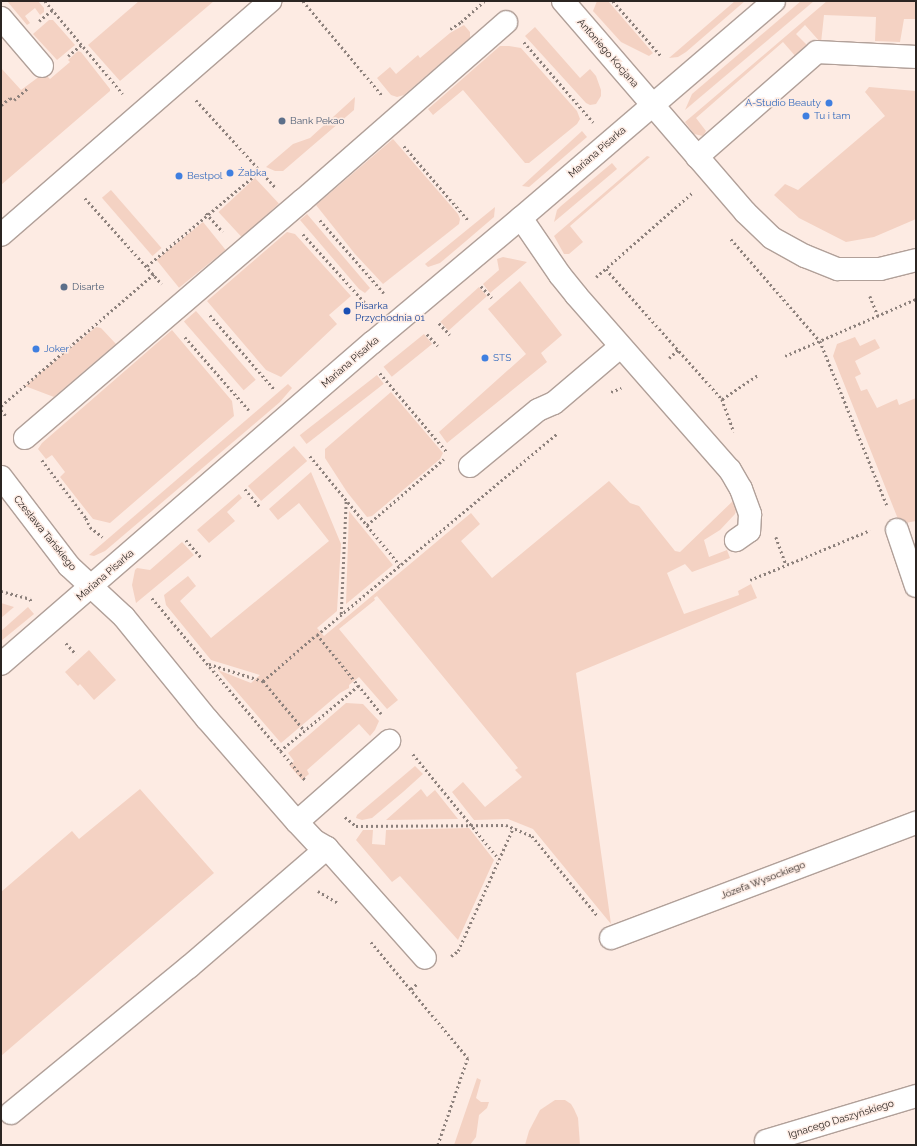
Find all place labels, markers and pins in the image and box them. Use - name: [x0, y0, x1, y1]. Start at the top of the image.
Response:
- place label: A-Studio Beauty: [745, 97, 821, 109]
- marker: A-Studio Beauty: [824, 98, 834, 108]
- place label: Tu i tam: [814, 110, 850, 122]
- marker: Tu i tam: [801, 111, 811, 121]
- place label: Bank Pekao: [290, 115, 344, 127]
- marker: Bank Pekao: [277, 116, 287, 126]
- place label: Żabka: [238, 167, 267, 179]
- marker: Żabka: [225, 168, 235, 178]
- place label: Bestpol: [187, 170, 223, 182]
- marker: Bestpol: [174, 171, 184, 181]
- place label: Disarte: [72, 281, 104, 293]
- marker: Disarte: [59, 282, 69, 292]
- place label: Pisarka Przychodnia 01: [355, 299, 425, 322]
- marker: Pisarka Przychodnia 01: [342, 306, 352, 316]
- place label: Joker: [44, 343, 69, 355]
- marker: Joker: [31, 344, 41, 354]
- place label: STS: [493, 352, 511, 364]
- marker: STS: [480, 353, 490, 363]

